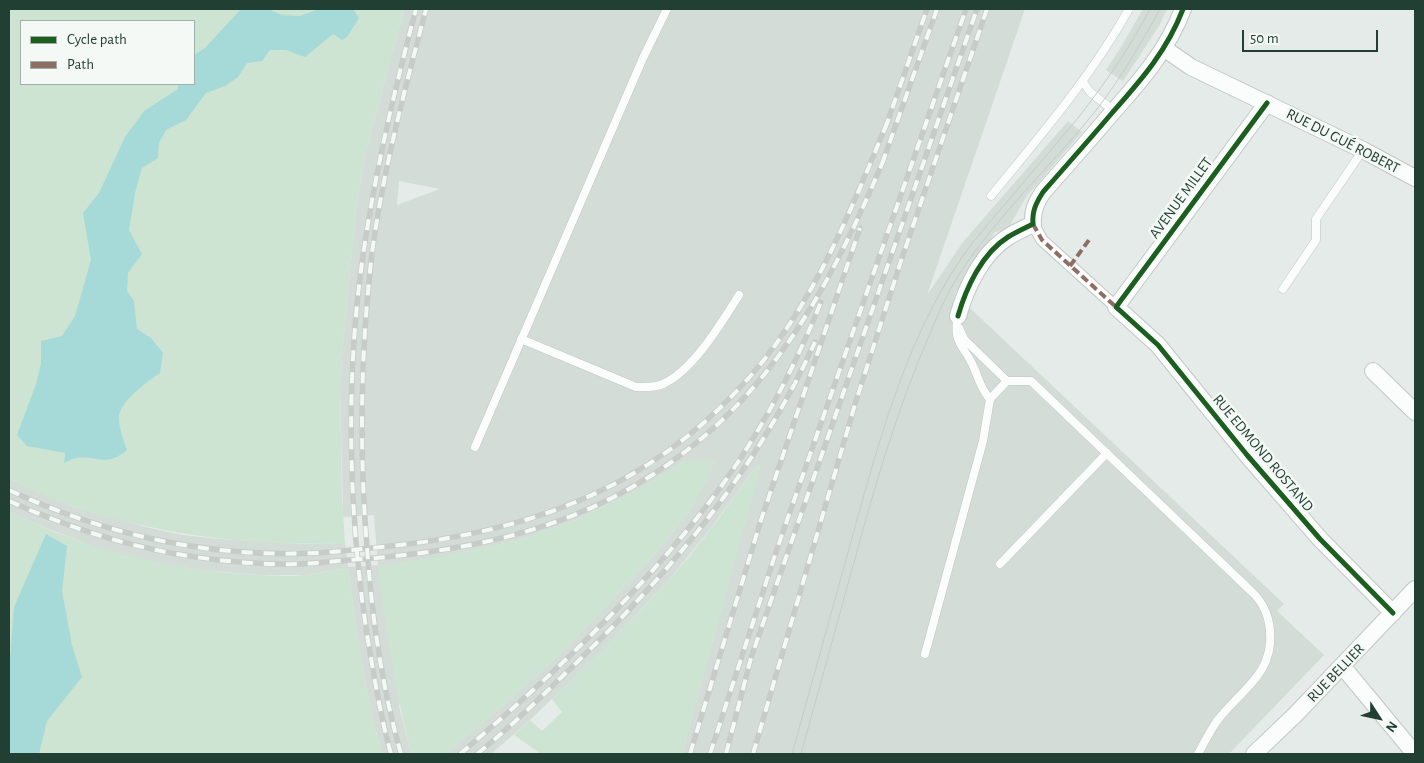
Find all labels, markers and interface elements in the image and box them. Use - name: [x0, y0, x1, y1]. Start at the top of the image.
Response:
- legend: [20, 20, 195, 85]
- scale bar: [1244, 20, 1380, 52]
- text: 50 m: [1250, 31, 1279, 46]
- text: Cycle path: [67, 32, 127, 47]
- text: Path: [67, 57, 94, 72]
- street label: RUE DU GUÉ ROBERT: [1283, 105, 1403, 177]
- street label: AVENUE MILLET: [1145, 154, 1217, 242]
- street label: RUE EDMOND ROSTAND: [1209, 391, 1317, 515]
- street label: RUE BELLIER: [1304, 640, 1368, 706]
- north arrow: [1354, 693, 1404, 743]
- text: N: [1383, 719, 1400, 735]

